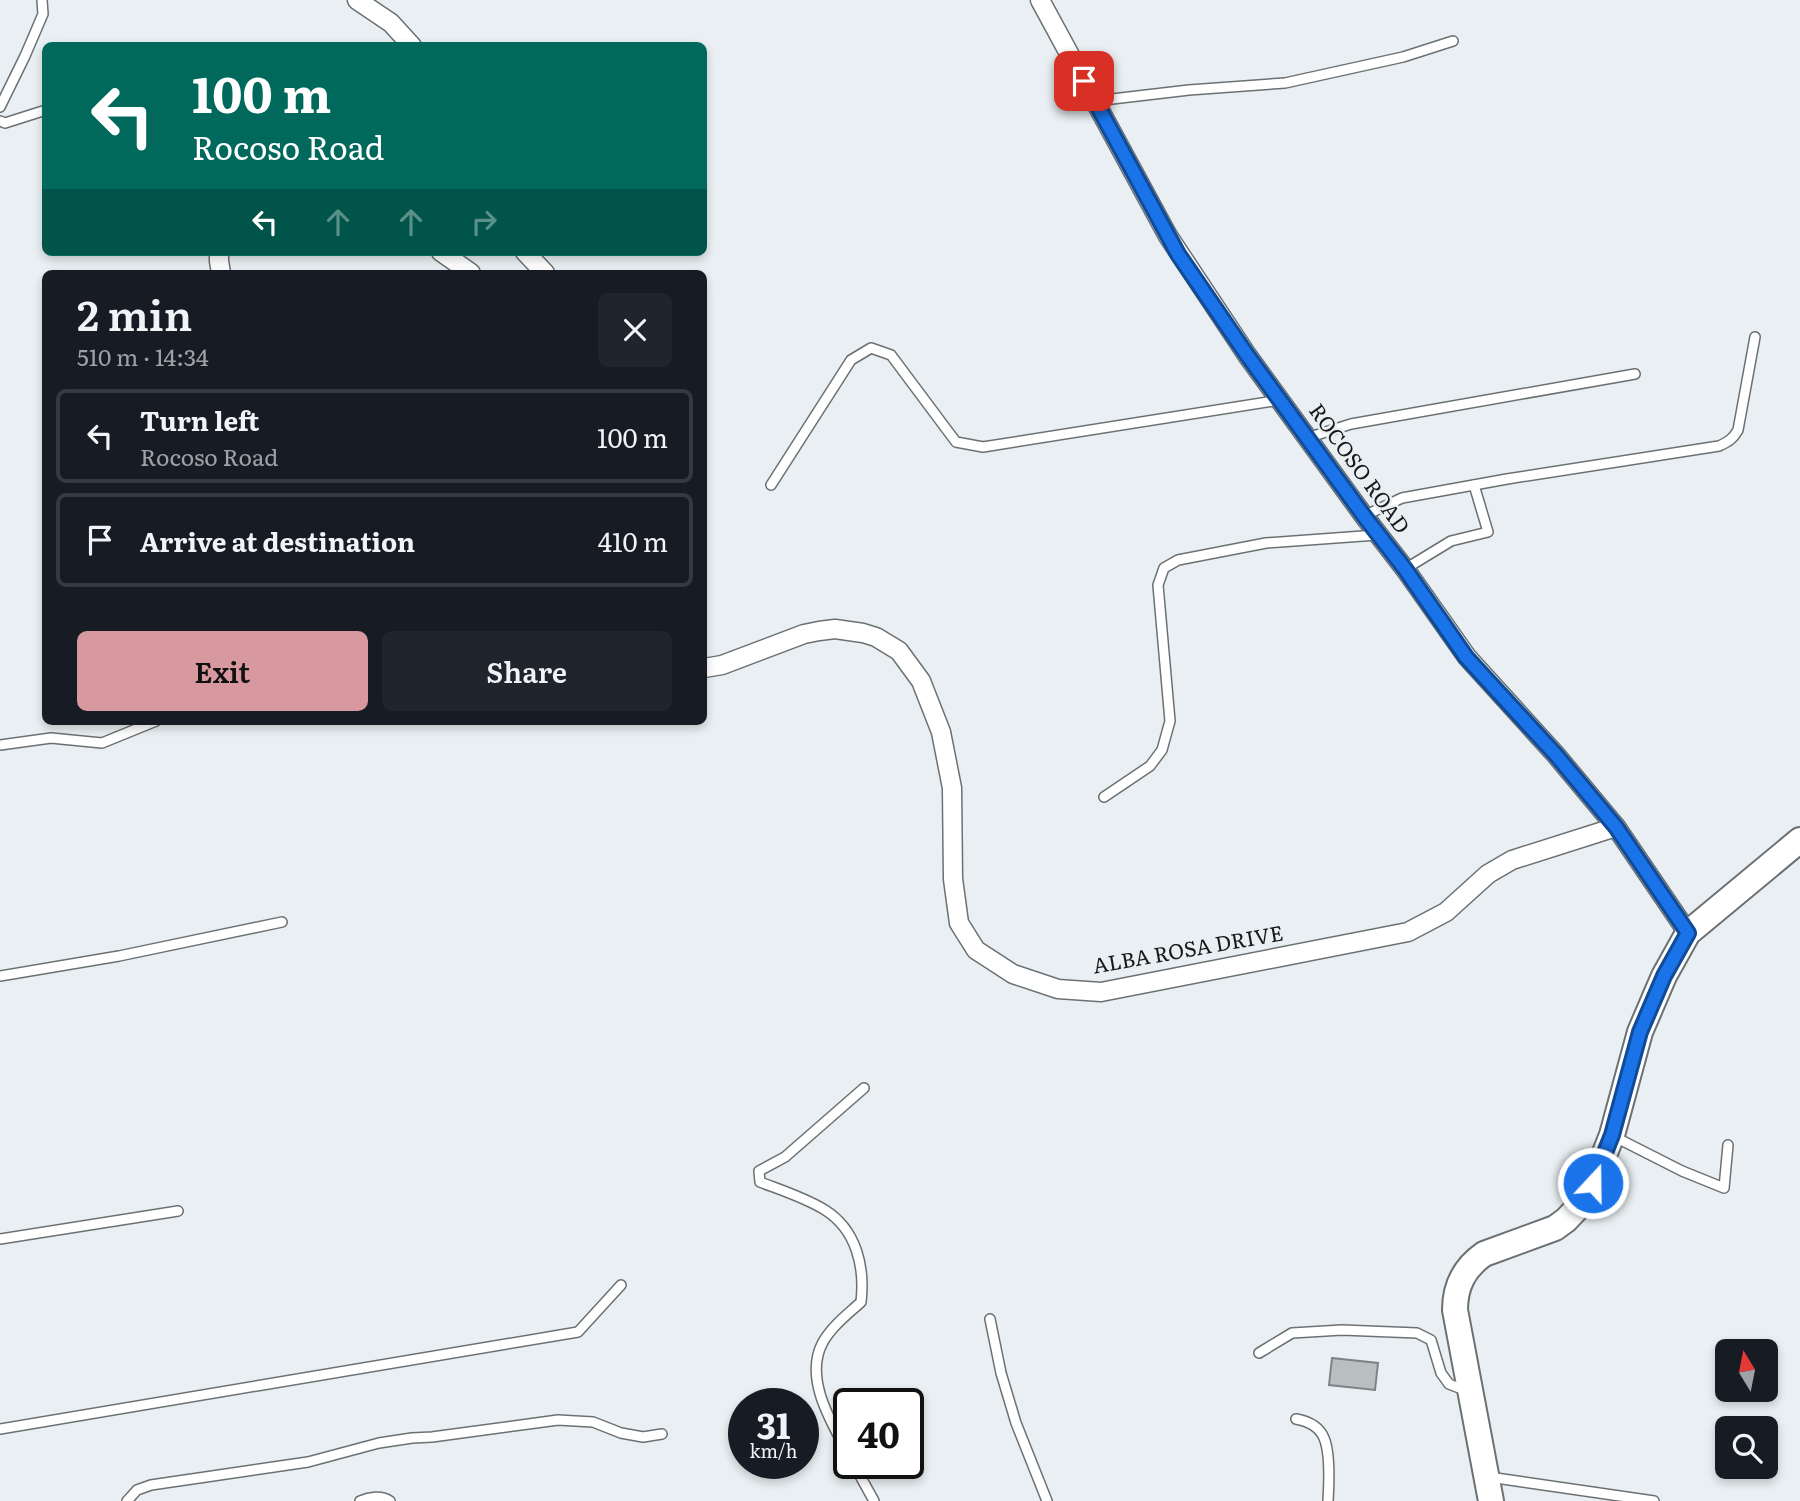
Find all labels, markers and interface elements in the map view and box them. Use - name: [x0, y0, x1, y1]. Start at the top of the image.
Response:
- pin: [1054, 51, 1114, 111]
- text: 100 m: [192, 55, 331, 128]
- icon: arrive: [1065, 62, 1103, 100]
- icon: left: [77, 70, 168, 161]
- text: Rocoso Road: [192, 122, 384, 170]
- icon: left: [246, 203, 284, 241]
- icon: ahead: [319, 203, 357, 241]
- icon: ahead: [392, 203, 430, 241]
- icon: right: [465, 203, 503, 241]
- text: 2 min: [77, 282, 192, 344]
- button: close: [598, 293, 672, 367]
- text: 510 m · 14:34: [77, 339, 209, 373]
- street label: ROCOSO ROAD: [1303, 396, 1419, 539]
- text: Turn left: [140, 400, 259, 439]
- icon: left: [81, 417, 119, 455]
- text: 100 m: [597, 417, 668, 456]
- text: Rocoso Road: [140, 439, 278, 473]
- icon: arrive: [81, 521, 119, 559]
- text: Arrive at destination: [140, 521, 415, 560]
- text: 410 m: [598, 521, 668, 560]
- button: Exit: [77, 631, 368, 711]
- button: Share: [382, 631, 672, 711]
- street label: ALBA ROSA DRIVE: [1090, 916, 1285, 980]
- position arrow: [1556, 1146, 1630, 1220]
- north arrow: [1715, 1339, 1778, 1402]
- map controls: [1715, 1339, 1778, 1479]
- speed limit sign: 40: [833, 1388, 924, 1479]
- text: 31: [756, 1398, 791, 1450]
- button: search: [1715, 1416, 1778, 1479]
- text: km/h: [750, 1437, 797, 1464]

